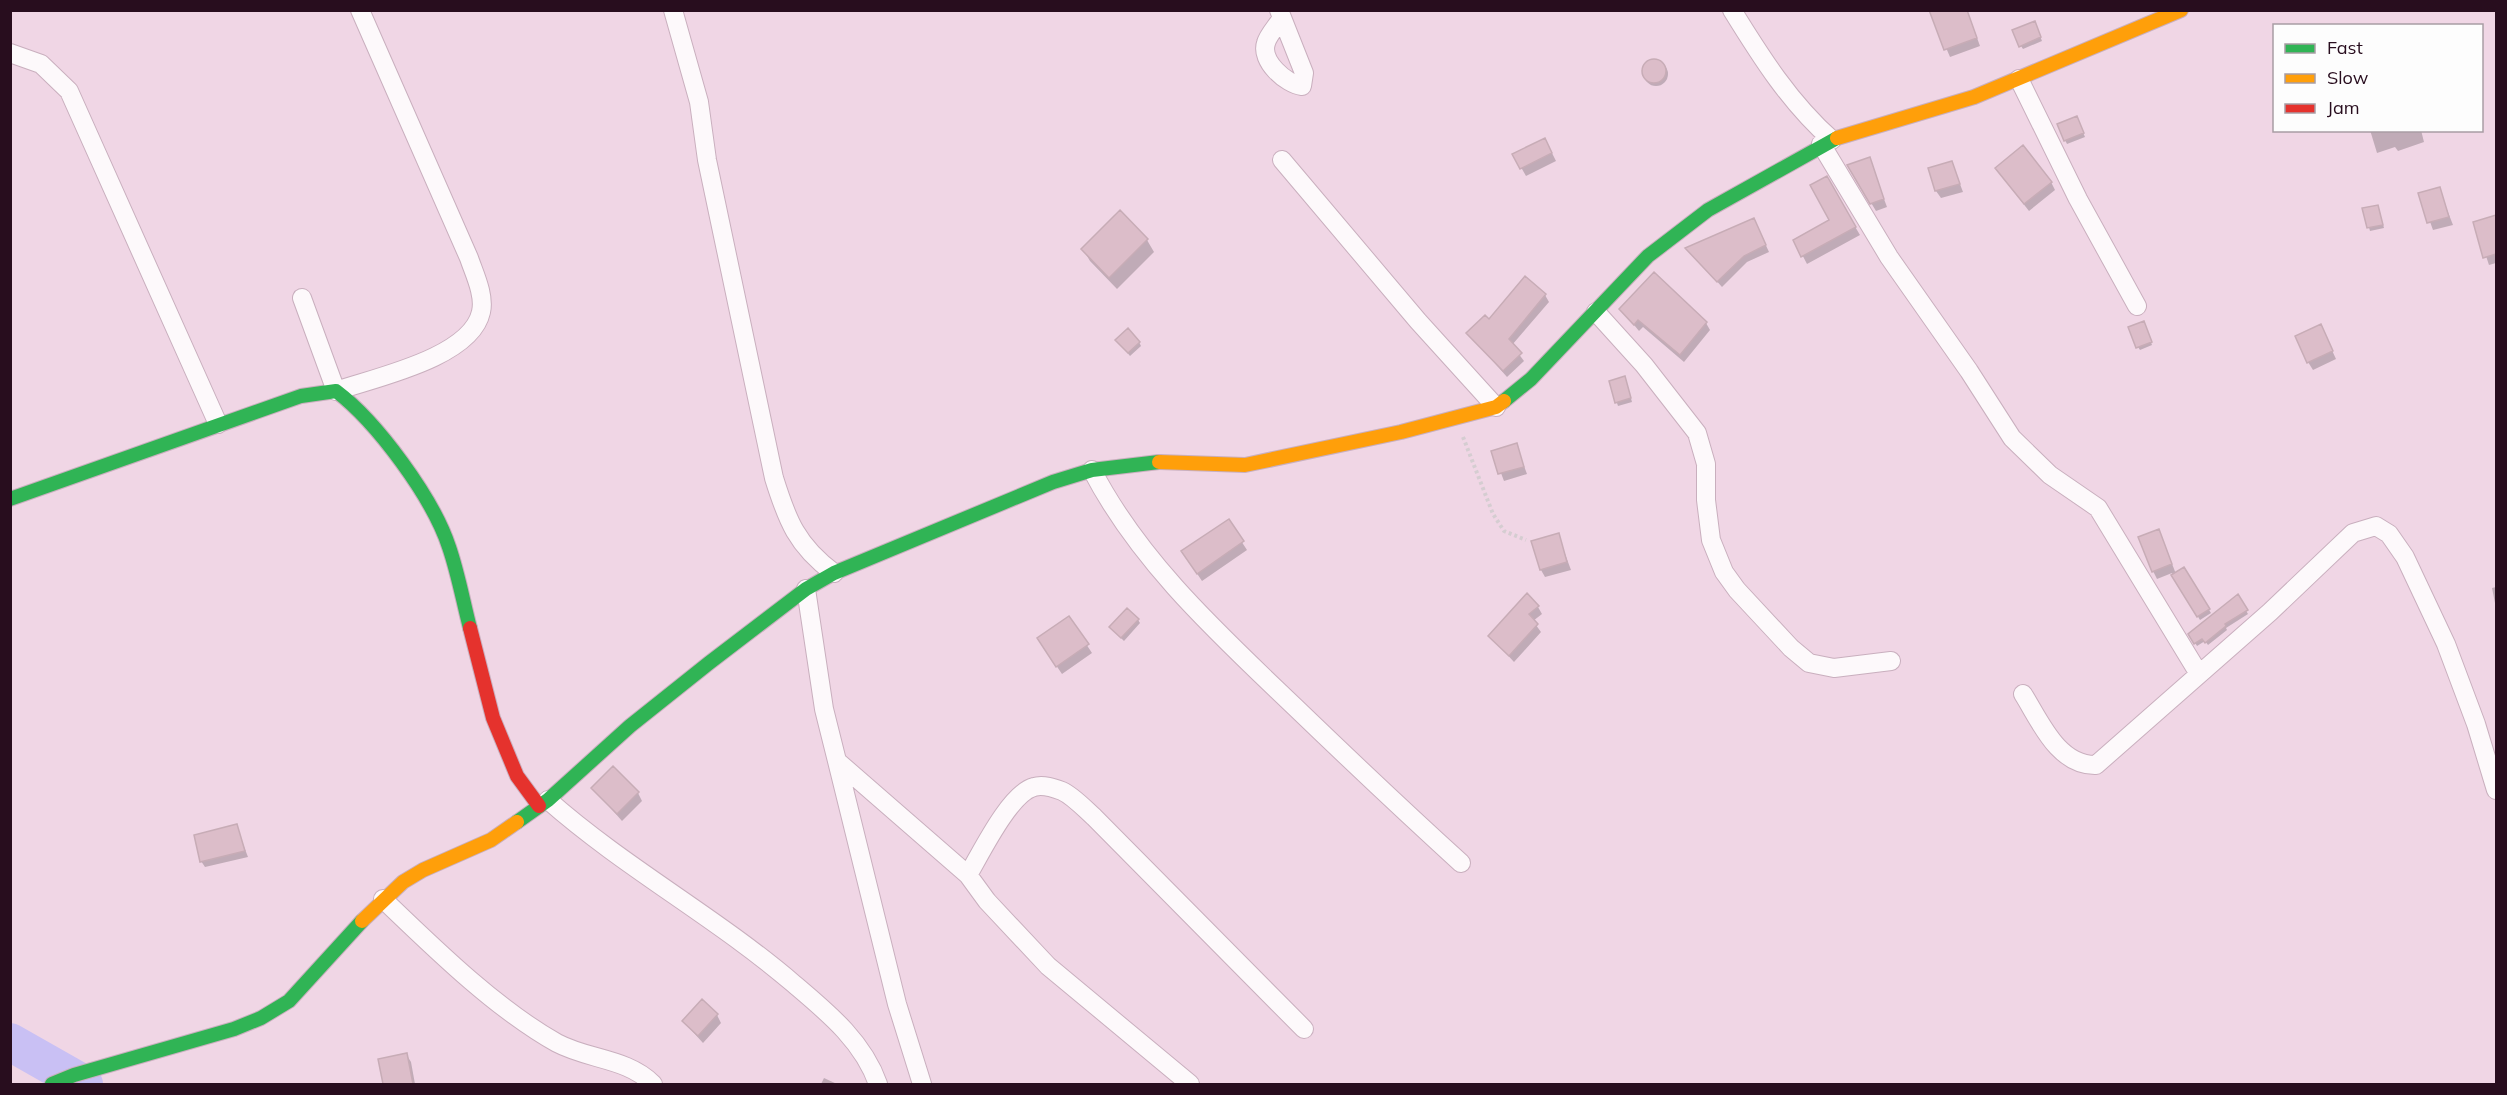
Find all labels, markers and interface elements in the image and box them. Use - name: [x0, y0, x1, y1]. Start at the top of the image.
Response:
- legend: [2273, 24, 2483, 132]
- text: Fast: [2327, 36, 2363, 59]
- text: Slow: [2327, 66, 2369, 89]
- text: Jam: [2327, 96, 2360, 119]

